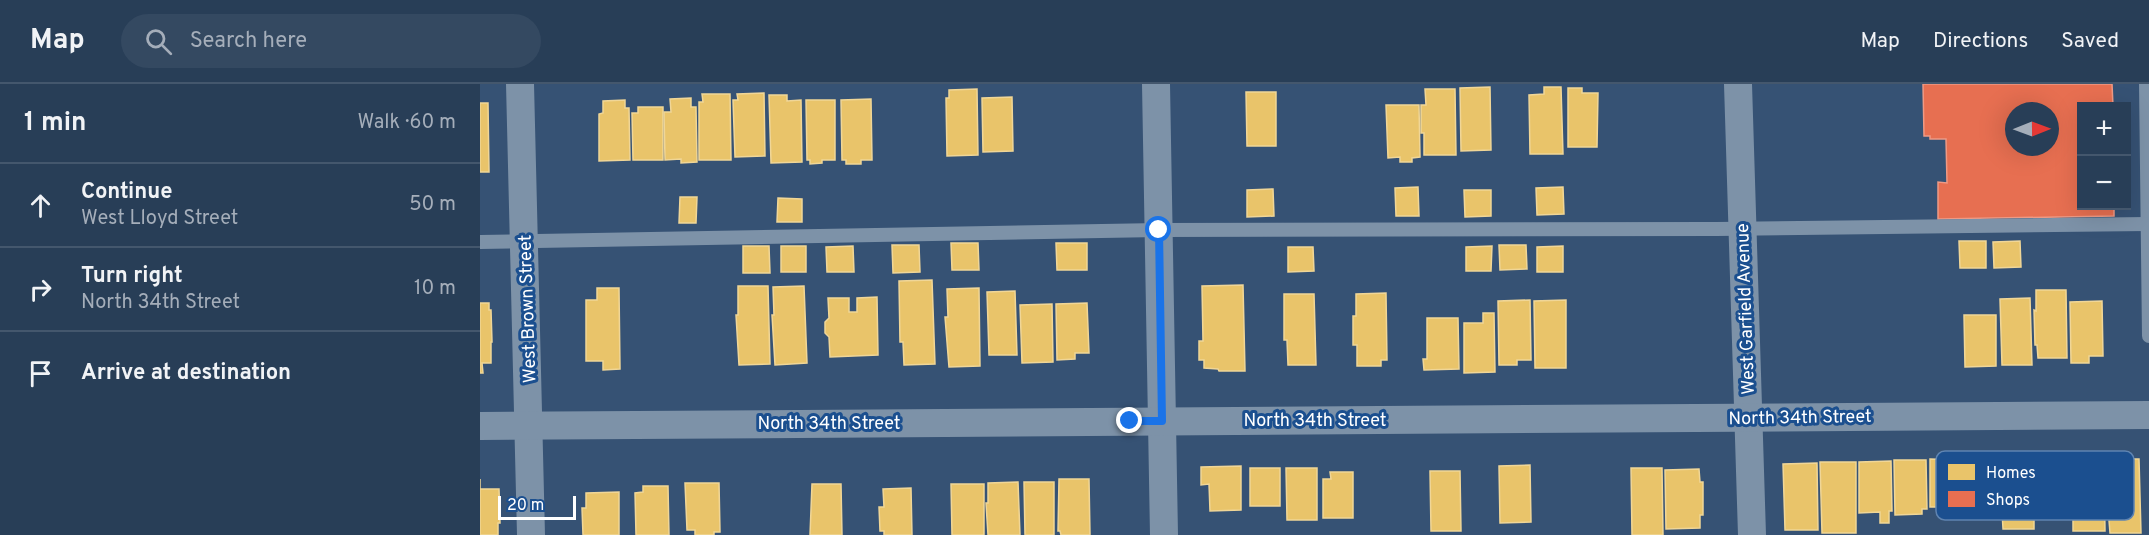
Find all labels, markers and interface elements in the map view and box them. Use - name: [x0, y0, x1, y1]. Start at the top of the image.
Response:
- search box: [121, 14, 541, 68]
- text: Map: [30, 23, 85, 59]
- icon: search: [142, 25, 175, 58]
- text: Search here: [190, 28, 307, 55]
- text: Map: [1860, 28, 1900, 55]
- text: Directions: [1933, 28, 2028, 55]
- text: Saved: [2061, 28, 2119, 55]
- north arrow: [2005, 102, 2059, 156]
- map controls: [2077, 102, 2131, 210]
- button: +: [2077, 102, 2131, 156]
- text: 1 min: [24, 107, 86, 140]
- text: Walk · 60 m: [358, 110, 456, 136]
- button: −: [2077, 156, 2131, 210]
- text: Continue: [81, 179, 172, 206]
- icon: ahead: [24, 189, 57, 222]
- text: 50 m: [409, 192, 456, 218]
- text: West Lloyd Street: [81, 206, 238, 232]
- route start: [1145, 216, 1171, 242]
- street label: West Garfield Avenue: [1732, 223, 1761, 395]
- street label: West Brown Street: [514, 234, 543, 384]
- text: Turn right: [81, 263, 183, 290]
- icon: right: [24, 273, 57, 306]
- text: 10 m: [414, 276, 456, 302]
- text: North 34th Street: [81, 290, 240, 316]
- icon: arrive: [24, 357, 57, 390]
- text: Arrive at destination: [81, 360, 291, 387]
- street label: North 34th Street: [1728, 406, 1872, 431]
- route end: [1116, 407, 1142, 433]
- street label: North 34th Street: [1243, 410, 1387, 433]
- street label: North 34th Street: [757, 413, 901, 436]
- legend: [1936, 451, 2134, 520]
- text: Homes: [1986, 464, 2036, 484]
- text: Shops: [1986, 491, 2030, 511]
- scale bar: [498, 493, 576, 520]
- text: 20 m: [507, 496, 544, 516]

